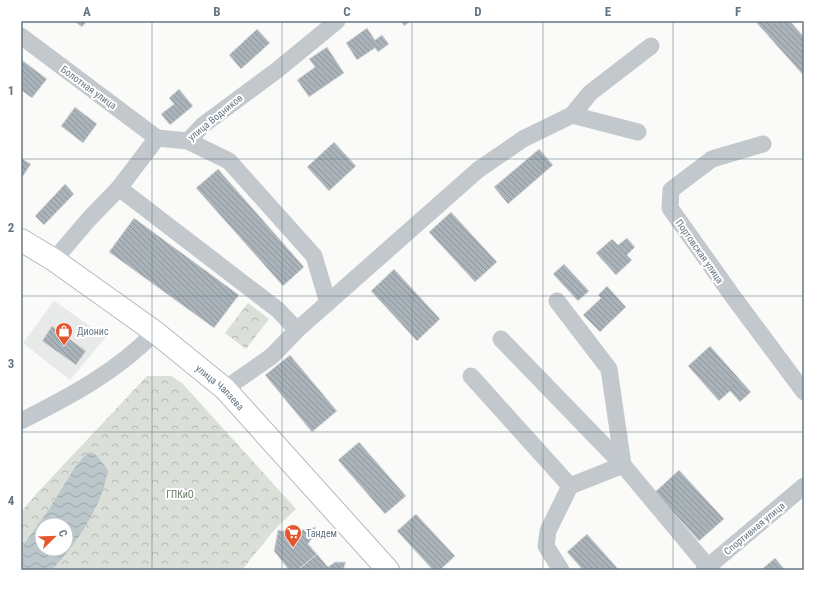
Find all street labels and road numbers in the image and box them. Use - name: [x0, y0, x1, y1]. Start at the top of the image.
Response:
- street label: Болотная улица: [59, 64, 119, 111]
- street label: улица Водников: [186, 92, 245, 143]
- street label: Портовская улица: [673, 217, 726, 285]
- street label: улица Чапаева: [193, 363, 246, 412]
- street label: Спортивная улица: [722, 500, 787, 557]

